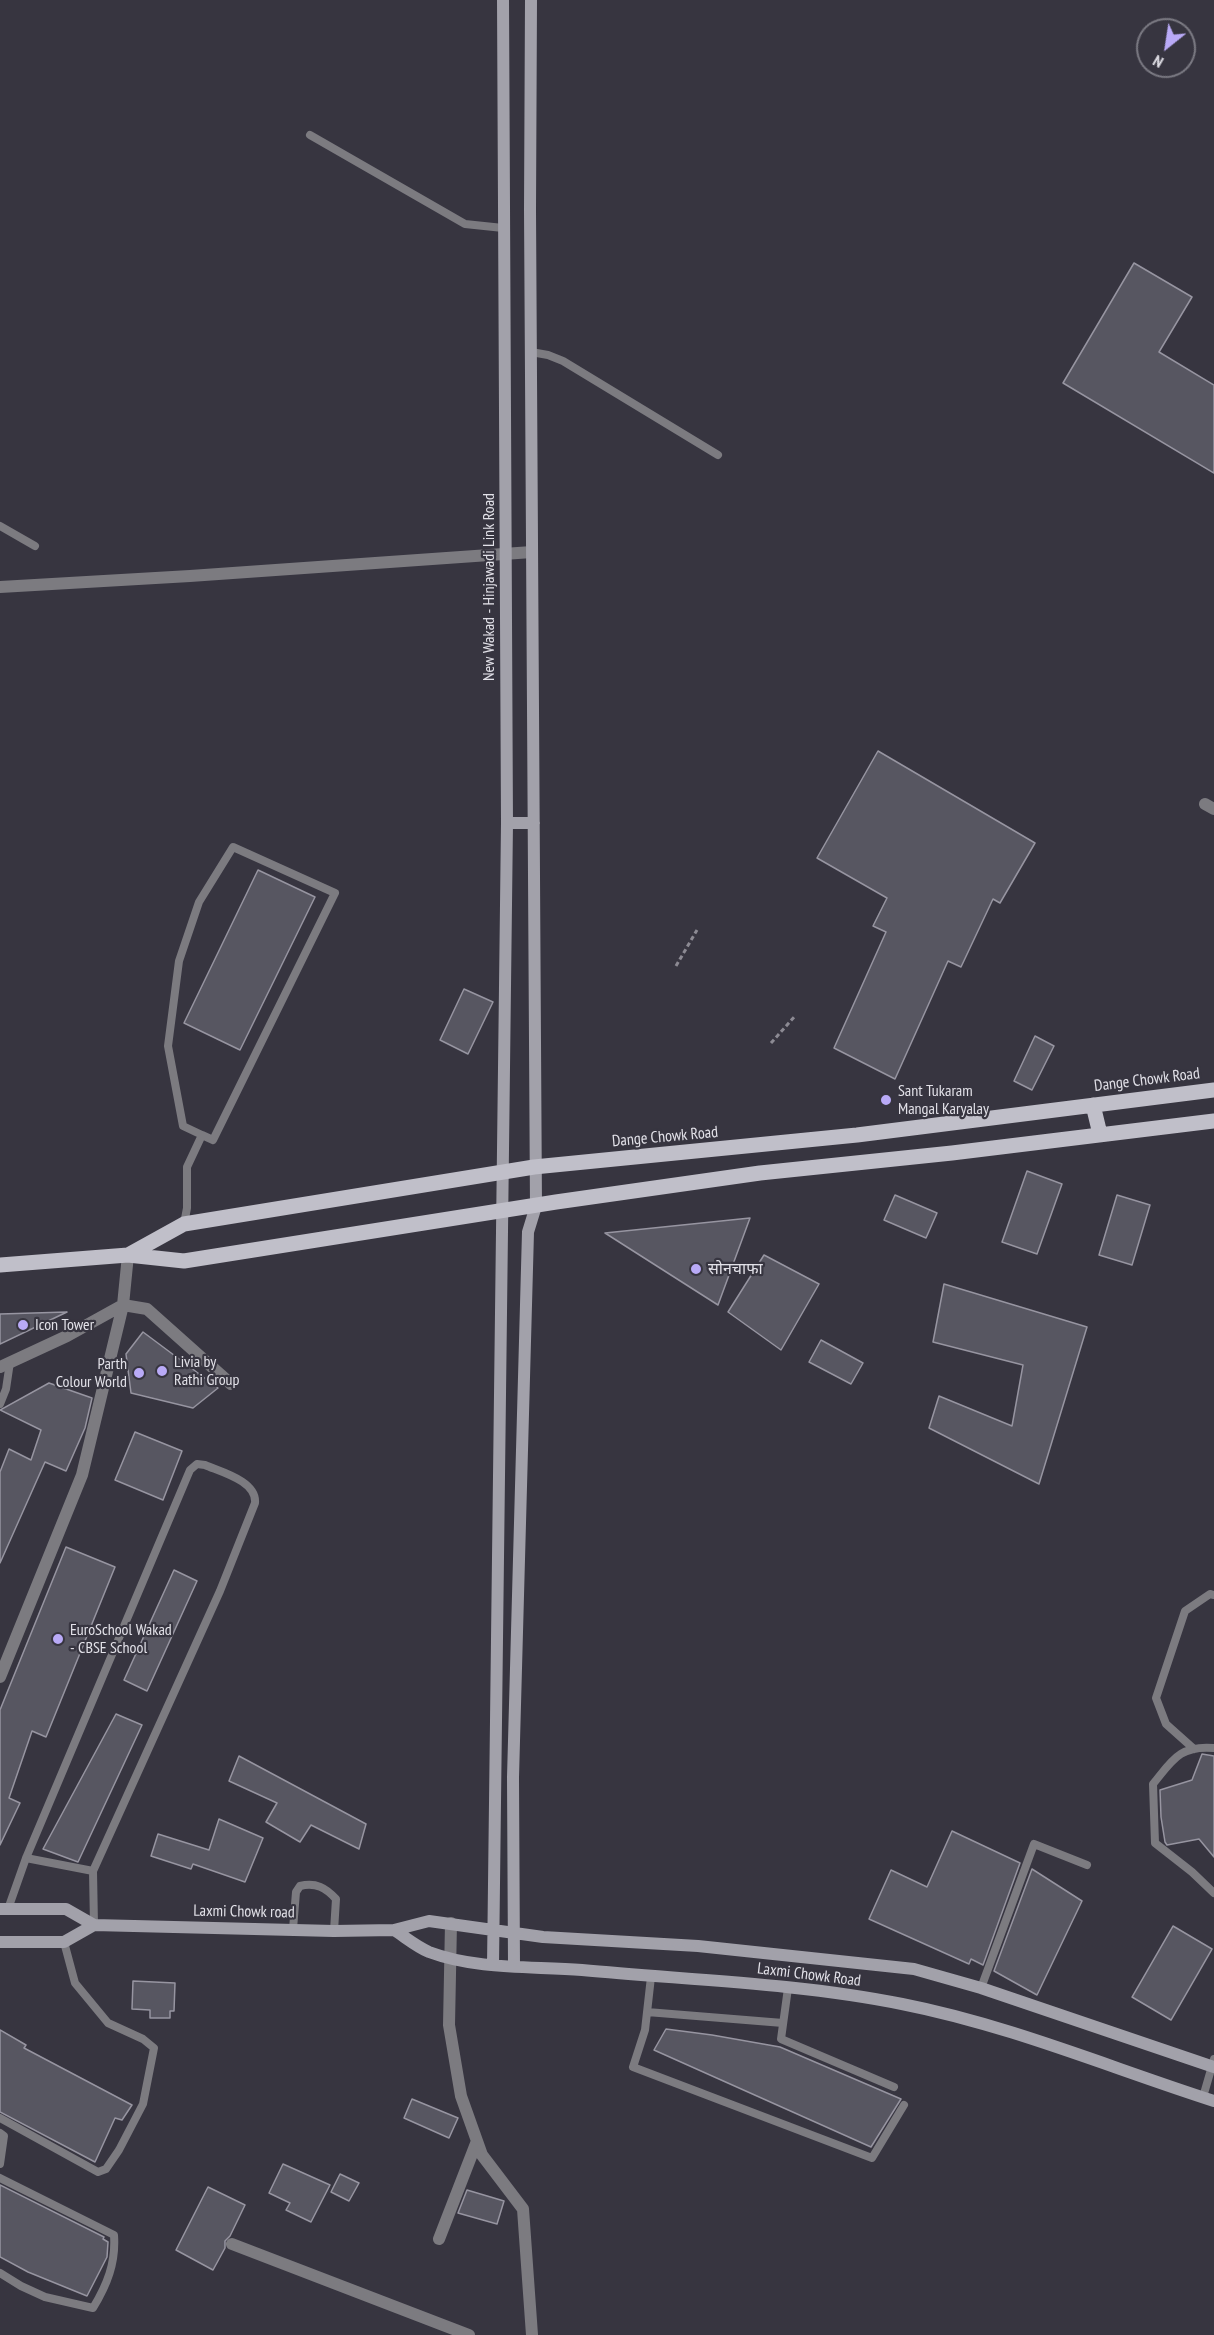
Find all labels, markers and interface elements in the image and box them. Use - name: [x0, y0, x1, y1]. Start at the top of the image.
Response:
- north arrow: [1136, 18, 1196, 78]
- text: N: [1149, 51, 1167, 73]
- street label: New Wakad - Hinjawadi Link Road: [479, 493, 499, 681]
- street label: Dange Chowk Road: [1093, 1064, 1201, 1096]
- place label: Sant Tukaram Mangal Karyalay: [898, 1081, 989, 1119]
- marker: Sant Tukaram Mangal Karyalay: [879, 1093, 893, 1107]
- street label: Dange Chowk Road: [611, 1123, 719, 1151]
- place label: सोनचाफा: [708, 1259, 763, 1279]
- marker: सोनचाफा: [689, 1262, 703, 1276]
- place label: Icon Tower: [35, 1315, 94, 1335]
- marker: Icon Tower: [16, 1318, 30, 1332]
- place label: Livia by Rathi Group: [174, 1352, 239, 1390]
- place label: Parth Colour World: [56, 1354, 127, 1392]
- marker: Livia by Rathi Group: [155, 1364, 169, 1378]
- marker: Parth Colour World: [132, 1366, 146, 1380]
- place label: EuroSchool Wakad - CBSE School: [70, 1620, 172, 1658]
- marker: EuroSchool Wakad - CBSE School: [51, 1632, 65, 1646]
- street label: Laxmi Chowk road: [193, 1902, 295, 1922]
- street label: Laxmi Chowk Road: [756, 1959, 862, 1991]

